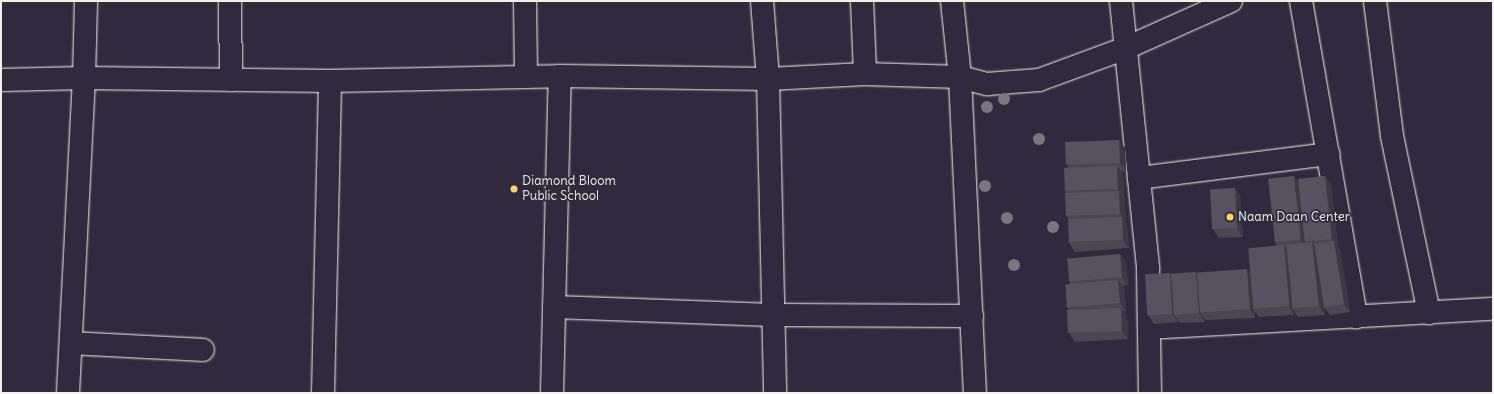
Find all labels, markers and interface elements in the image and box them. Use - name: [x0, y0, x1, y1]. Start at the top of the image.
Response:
- place label: Diamond Bloom Public School: [522, 174, 616, 205]
- marker: Diamond Bloom Public School: [509, 184, 519, 194]
- place label: Naam Daan Center: [1238, 209, 1350, 225]
- marker: Naam Daan Center: [1225, 212, 1235, 222]

